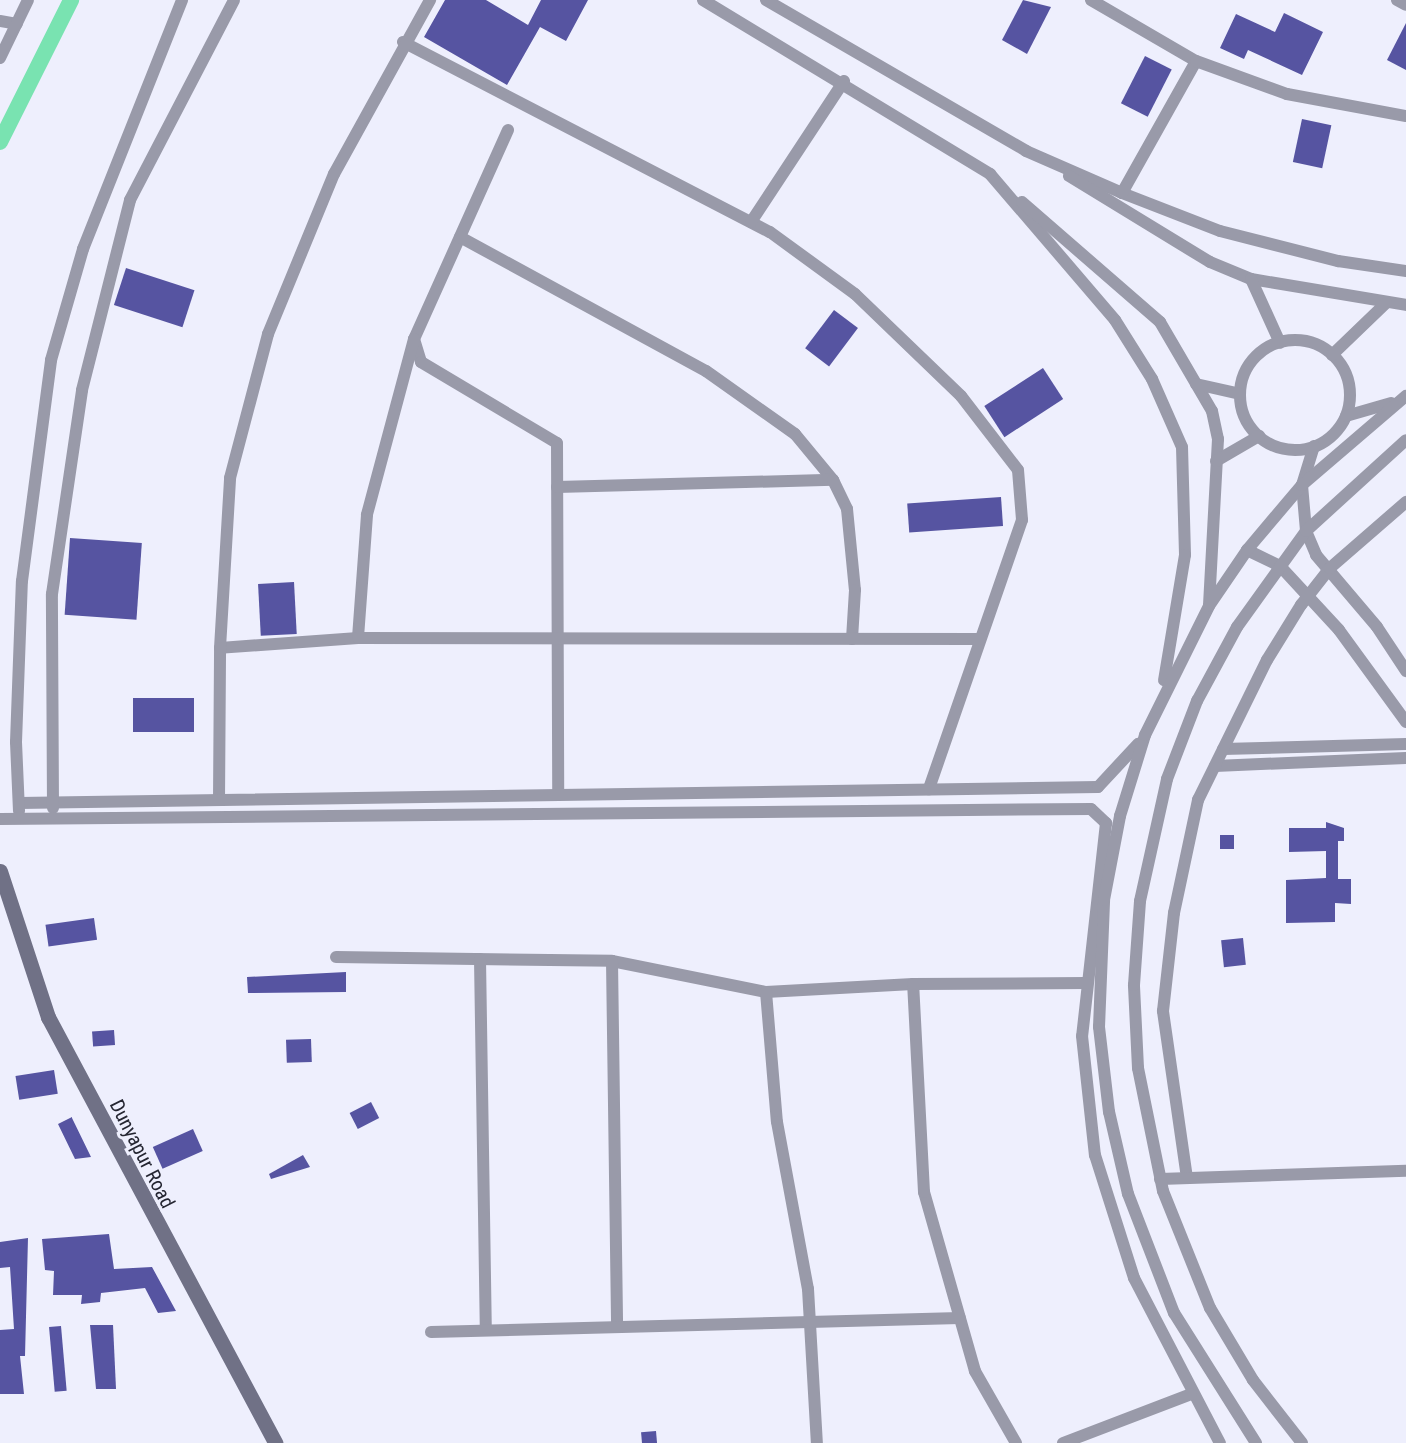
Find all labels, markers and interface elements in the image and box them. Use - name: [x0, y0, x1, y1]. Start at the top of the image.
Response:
- street label: Dunyapur Road: [104, 1096, 180, 1212]

